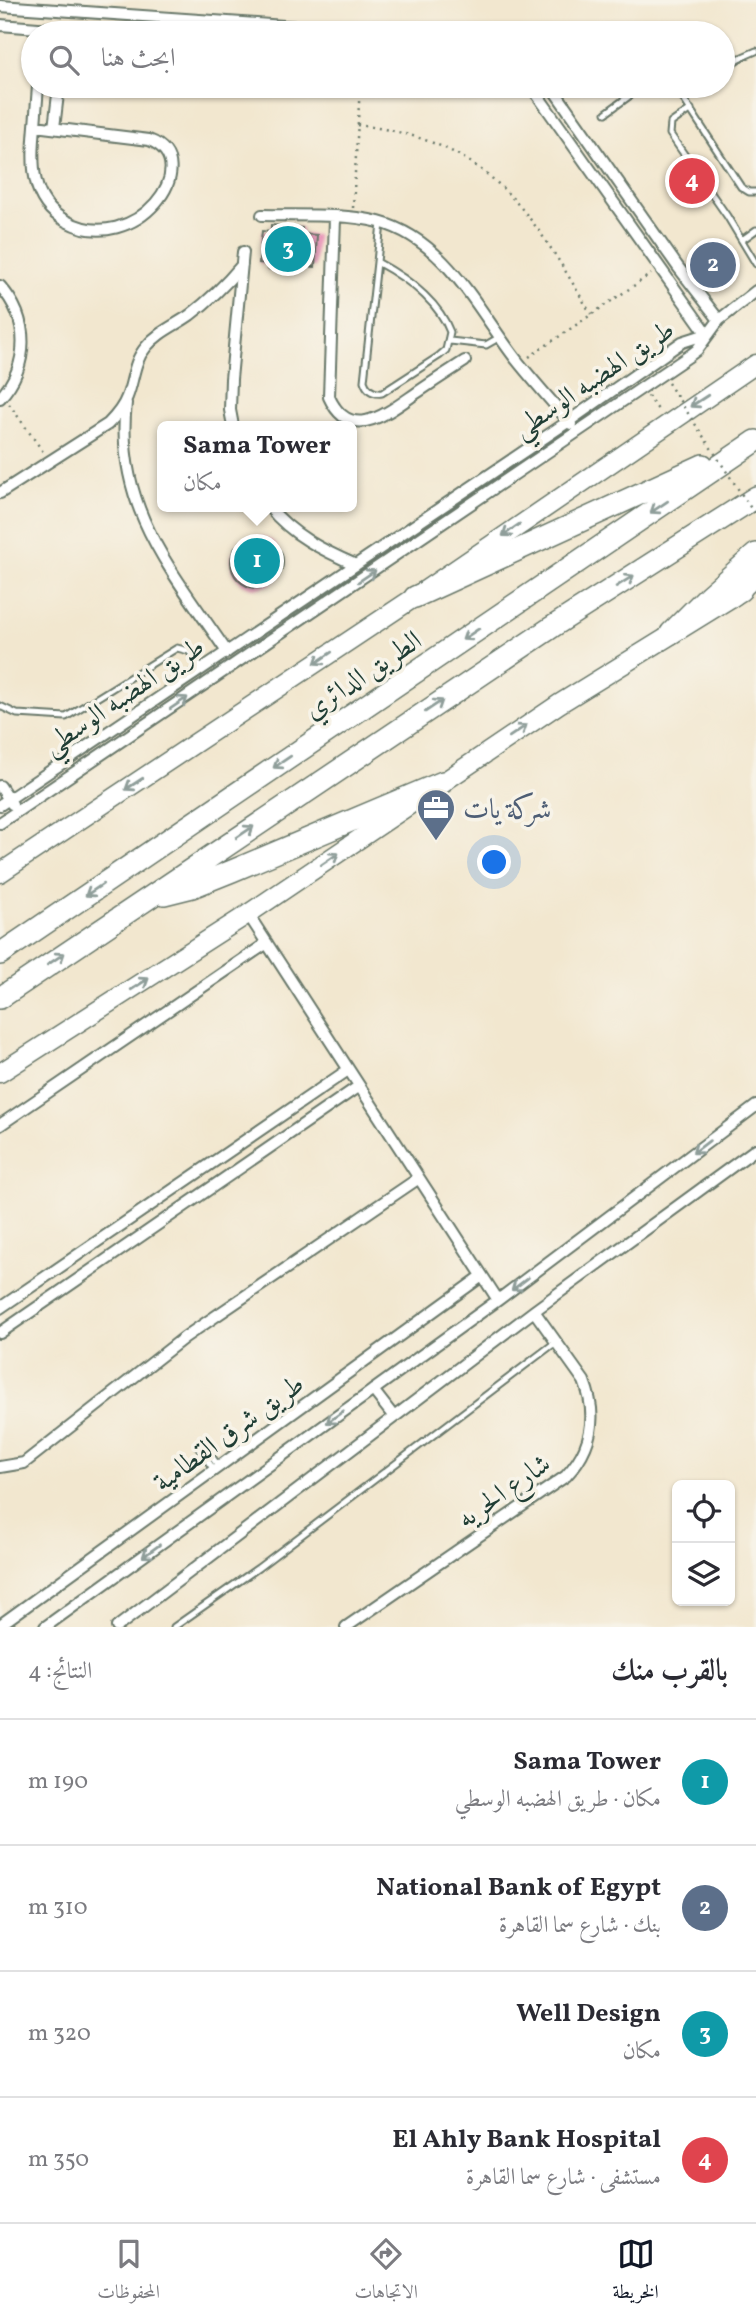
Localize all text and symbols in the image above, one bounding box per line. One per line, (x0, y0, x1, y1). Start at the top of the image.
search box (21, 21, 735, 98)
icon: search (45, 41, 83, 79)
text: ابحث هنا (101, 41, 176, 77)
pin: 4 (669, 155, 715, 207)
pin: 3 (265, 223, 311, 275)
pin: 2 (690, 239, 736, 291)
street label: طريق الهضبه الوسطي (506, 311, 686, 453)
one-way arrow (690, 394, 709, 409)
popup (157, 421, 357, 512)
text: Sama Tower (183, 428, 331, 464)
text: مكان (183, 468, 222, 500)
one-way arrow (650, 499, 669, 514)
one-way arrow (502, 523, 522, 537)
pin: 1 (234, 535, 280, 587)
one-way arrow (357, 569, 376, 583)
one-way arrow (614, 574, 634, 588)
street label: الطريق الدائري (297, 622, 431, 731)
one-way arrow (462, 627, 481, 641)
street label: طريق الهضبه الوسطي (36, 628, 216, 770)
one-way arrow (314, 650, 333, 665)
one-way arrow (168, 696, 188, 710)
one-way arrow (424, 699, 443, 713)
one-way arrow (508, 724, 528, 738)
one-way arrow (273, 755, 292, 769)
one-way arrow (124, 777, 144, 791)
office icon: شركة يات (415, 787, 457, 842)
place label: شركة يات (463, 791, 551, 830)
one-way arrow (235, 825, 254, 840)
your location (477, 845, 511, 879)
one-way arrow (320, 851, 339, 866)
one-way arrow (85, 882, 104, 897)
one-way arrow (46, 952, 66, 966)
one-way arrow (130, 976, 149, 991)
one-way arrow (692, 1139, 711, 1154)
one-way arrow (511, 1276, 529, 1291)
street label: طريق شرق القطامية (146, 1366, 313, 1502)
one-way arrow (326, 1410, 345, 1425)
street label: شارع الحريه (449, 1445, 561, 1540)
map controls (672, 1480, 735, 1606)
button: locate (672, 1480, 735, 1543)
one-way arrow (142, 1543, 161, 1558)
button: layers (672, 1543, 735, 1606)
text: بالقرب منك (611, 1651, 728, 1693)
text: النتائج: 4 (28, 1656, 92, 1688)
text: Sama Tower (513, 1744, 661, 1780)
text: 190 m (28, 1766, 88, 1798)
text: 1 (700, 1766, 710, 1798)
text: مكان · طريق الهضبه الوسطي (455, 1784, 661, 1816)
text: National Bank of Egypt (376, 1870, 661, 1906)
text: 310 m (28, 1892, 88, 1924)
text: 2 (699, 1892, 711, 1924)
text: بنك · شارع سما القاهرة (499, 1910, 661, 1942)
text: Well Design (516, 1996, 661, 2032)
text: 320 m (28, 2018, 91, 2050)
text: 3 (699, 2018, 711, 2050)
text: مكان (622, 2036, 661, 2068)
text: El Ahly Bank Hospital (392, 2122, 661, 2158)
text: 350 m (28, 2144, 89, 2176)
text: 4 (698, 2144, 712, 2176)
text: مستشفى · شارع سما القاهرة (466, 2162, 661, 2194)
tab: المحفوظات (97, 2235, 160, 2310)
tab: الاتجاهات (355, 2235, 418, 2310)
tab: الخريطة (612, 2235, 659, 2310)

